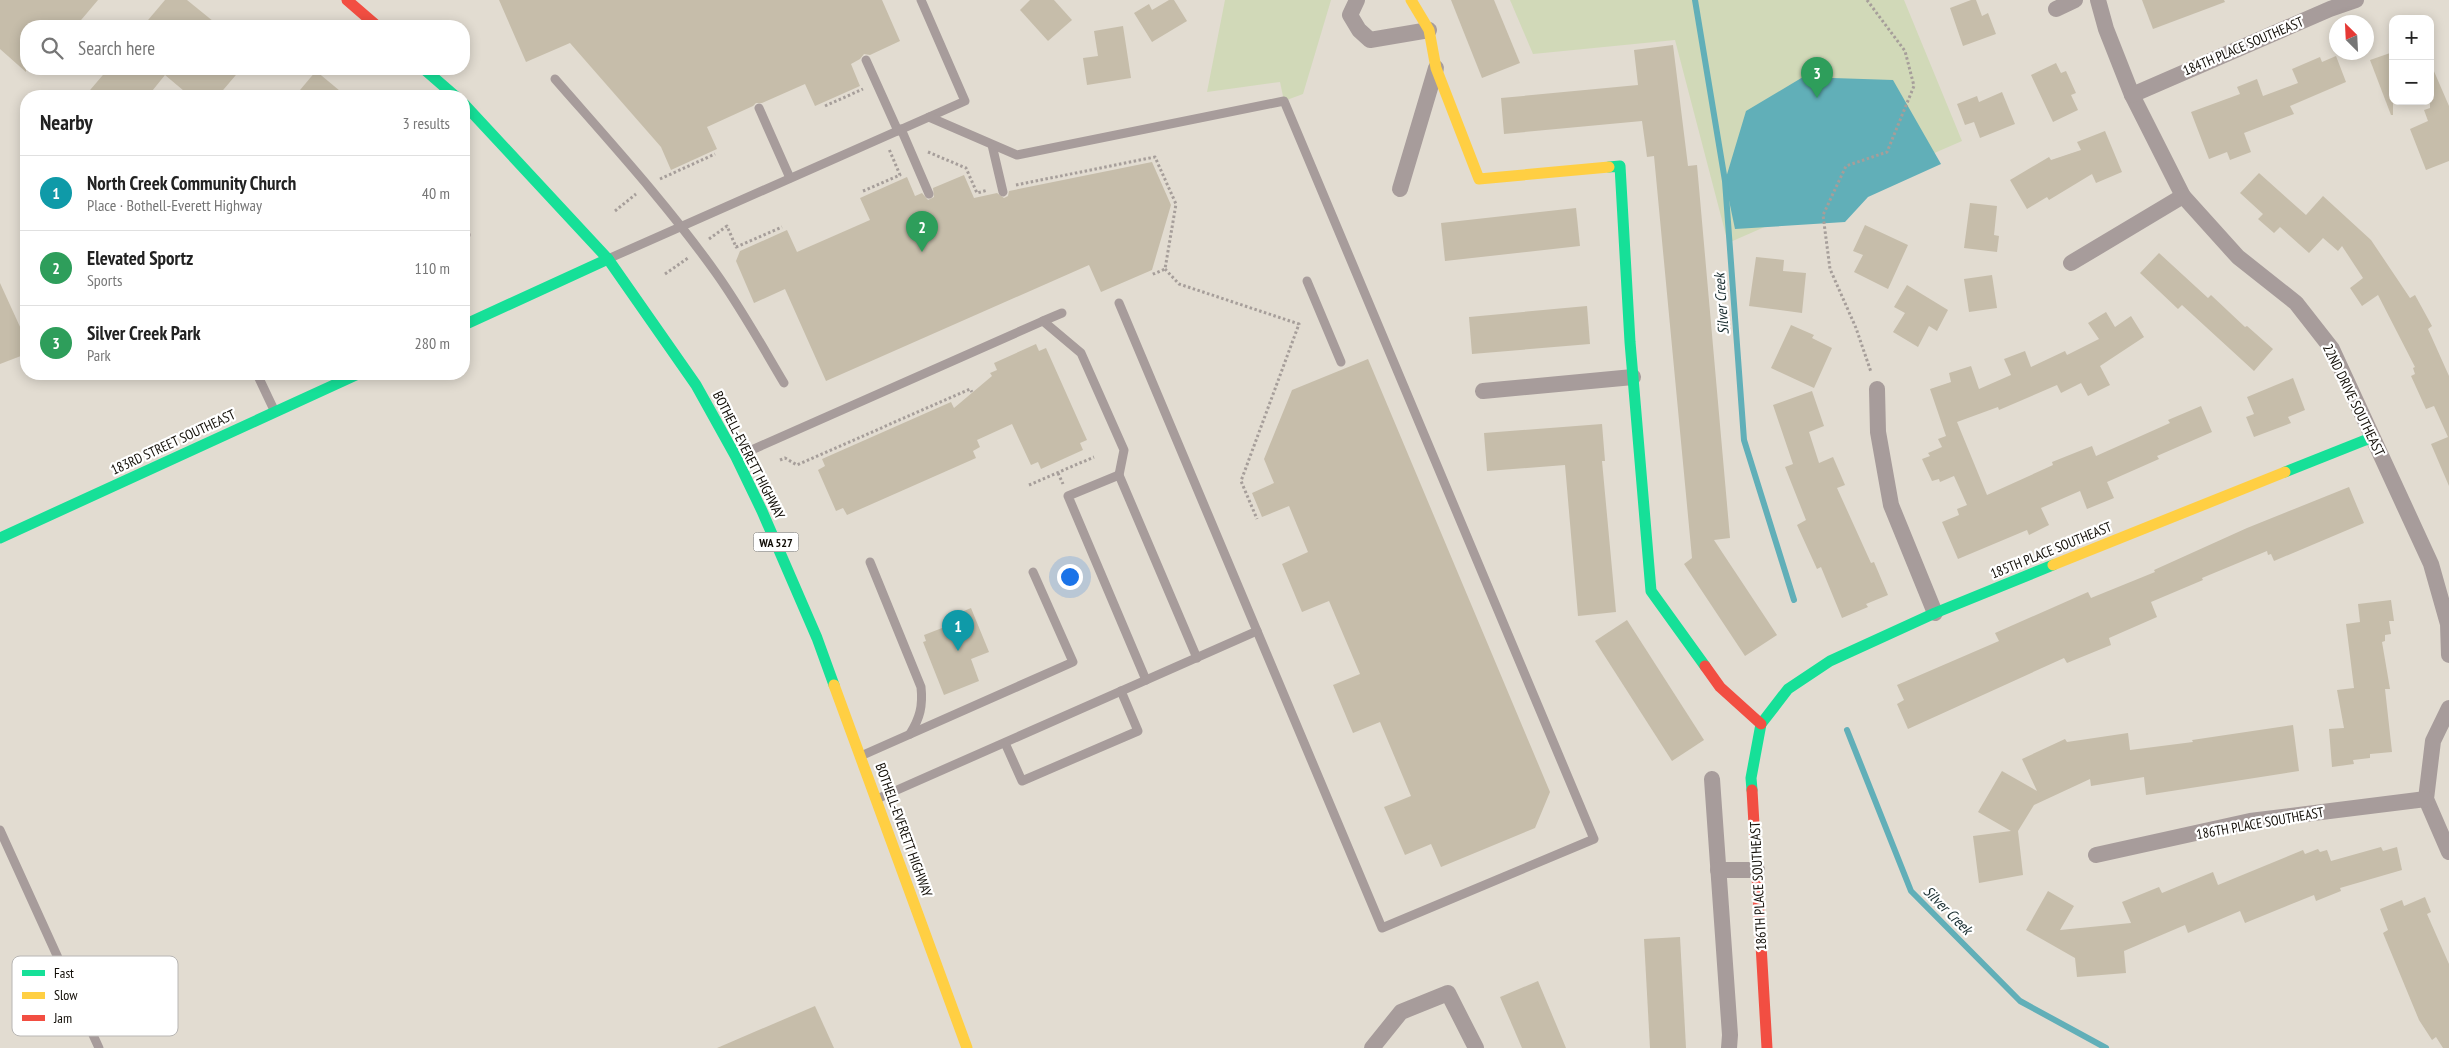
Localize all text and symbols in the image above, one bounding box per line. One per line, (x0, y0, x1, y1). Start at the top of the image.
street label: 184TH PLACE SOUTHEAST (2180, 12, 2307, 80)
north arrow (2329, 15, 2374, 60)
map controls (2389, 15, 2434, 105)
button: + (2389, 15, 2434, 60)
search box (20, 20, 470, 75)
icon: search (38, 34, 66, 62)
text: Search here (78, 36, 155, 60)
pin: 3 (1801, 57, 1833, 98)
button: − (2389, 60, 2434, 105)
text: Nearby (40, 109, 93, 136)
text: 3 results (403, 113, 450, 133)
text: North Creek Community Church (87, 171, 296, 195)
text: 1 (52, 183, 60, 203)
text: 40 m (422, 183, 450, 203)
text: Place · Bothell-Everett Highway (87, 195, 262, 215)
pin: 2 (906, 211, 938, 252)
text: Elevated Sportz (87, 246, 193, 270)
text: 2 (52, 258, 60, 278)
text: 110 m (415, 258, 450, 278)
text: Sports (87, 270, 122, 290)
water label: Silver Creek (1709, 271, 1733, 335)
text: Silver Creek Park (87, 321, 201, 345)
text: 3 (52, 333, 60, 353)
text: 280 m (415, 333, 450, 353)
street label: 22ND DRIVE SOUTHEAST (2319, 341, 2389, 460)
text: Park (87, 345, 111, 365)
street label: BOTHELL-EVERETT HIGHWAY (709, 388, 789, 523)
street label: 183RD STREET SOUTHEAST (108, 405, 239, 479)
street label: 185TH PLACE SOUTHEAST (1988, 517, 2115, 583)
road number: WA 527 (754, 532, 798, 552)
your location (1057, 564, 1083, 590)
pin: 1 (942, 610, 974, 651)
street label: BOTHELL-EVERETT HIGHWAY (871, 761, 937, 900)
street label: 186TH PLACE SOUTHEAST (2195, 803, 2326, 843)
street label: 186TH PLACE SOUTHEAST (1746, 820, 1770, 951)
water label: Silver Creek (1920, 882, 1978, 940)
legend (12, 956, 178, 1036)
text: Fast (54, 964, 74, 982)
text: Slow (54, 986, 78, 1004)
text: Jam (53, 1009, 72, 1027)

